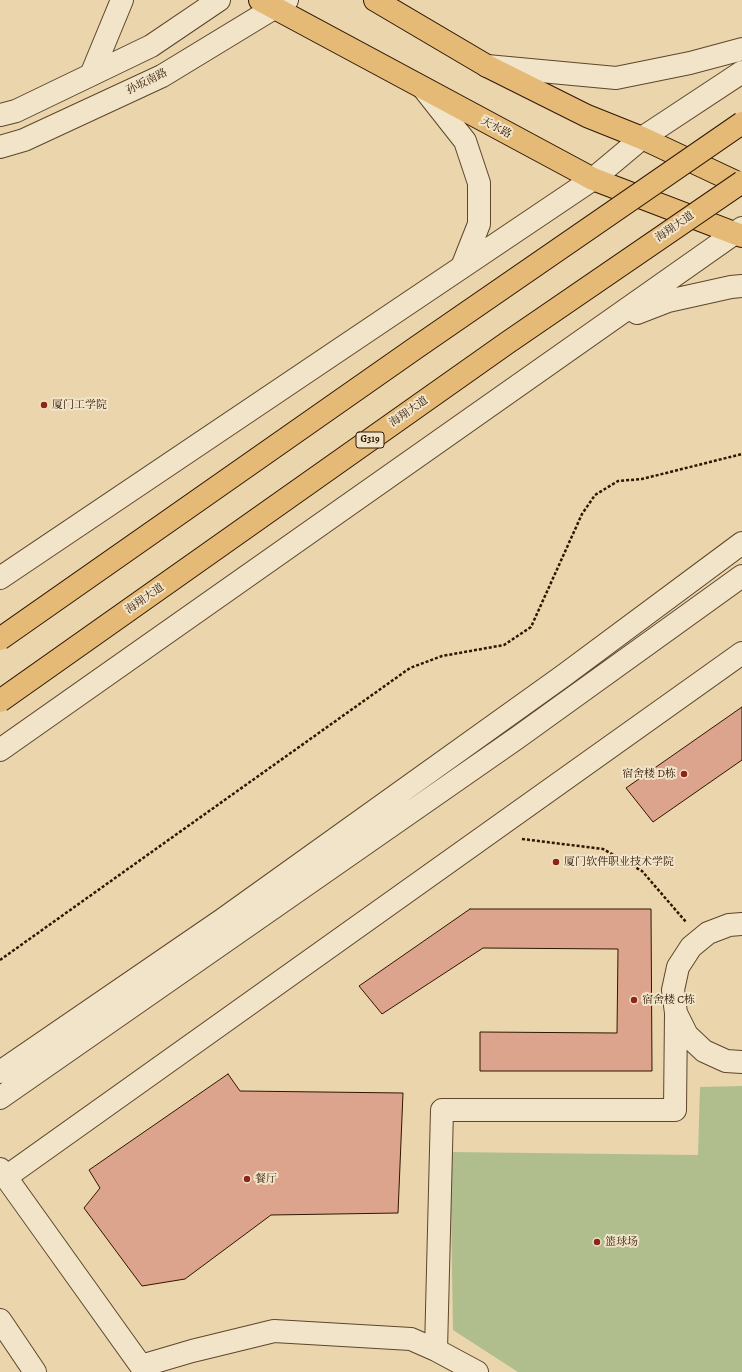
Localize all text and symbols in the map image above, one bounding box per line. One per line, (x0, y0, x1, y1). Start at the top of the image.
street label: 孙坂南路 (124, 66, 170, 98)
street label: 天水路 (478, 114, 514, 142)
street label: 海翔大道 (653, 209, 697, 245)
street label: 海翔大道 (387, 394, 431, 430)
place label: 厦门工学院 (52, 398, 107, 412)
marker: 厦门工学院 (39, 400, 49, 410)
road number: G319 (356, 432, 384, 448)
street label: 海翔大道 (123, 581, 167, 617)
place label: 宿舍楼 D栋 (622, 767, 676, 781)
marker: 宿舍楼 D栋 (679, 769, 689, 779)
place label: 厦门软件职业技术学院 (564, 855, 674, 869)
marker: 厦门软件职业技术学院 (551, 857, 561, 867)
place label: 宿舍楼 C栋 (642, 993, 695, 1007)
marker: 宿舍楼 C栋 (629, 995, 639, 1005)
place label: 餐厅 (255, 1172, 277, 1186)
marker: 餐厅 (242, 1174, 252, 1184)
place label: 篮球场 (605, 1235, 638, 1249)
marker: 篮球场 (592, 1237, 602, 1247)

